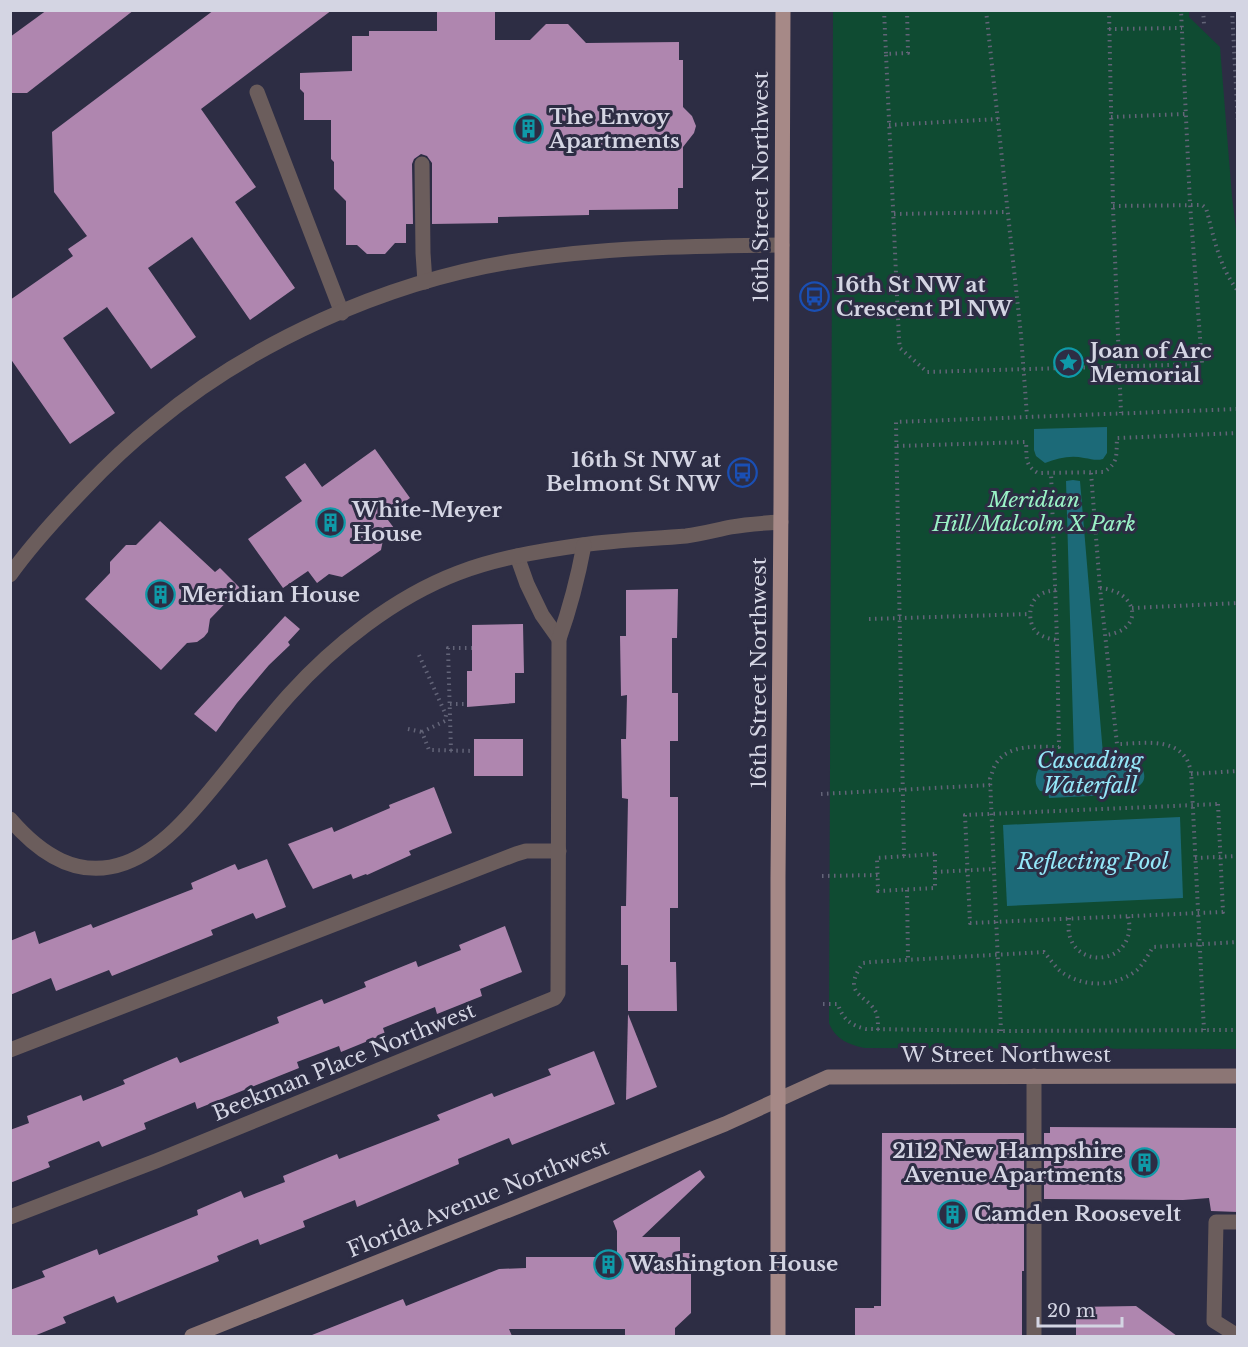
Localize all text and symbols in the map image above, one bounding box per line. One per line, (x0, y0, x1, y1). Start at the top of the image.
street label: 16th Street Northwest (748, 71, 774, 303)
place label: The Envoy Apartments (548, 104, 680, 154)
building icon: The Envoy Apartments (512, 113, 544, 145)
place label: 16th St NW at Crescent Pl NW (836, 272, 1014, 322)
bus stop icon: 16th St NW at Crescent Pl NW (799, 281, 831, 313)
place label: Joan of Arc Memorial (1086, 338, 1212, 388)
place icon: Joan of Arc Memorial (1053, 347, 1085, 379)
place label: 16th St NW at Belmont St NW (546, 447, 722, 497)
bus stop icon: 16th St NW at Belmont St NW (726, 456, 758, 488)
park label: Meridian Hill/Malcolm X Park (931, 487, 1136, 537)
place label: White-Meyer House (351, 497, 503, 547)
building icon: White-Meyer House (315, 506, 347, 538)
street label: 16th Street Northwest (746, 557, 772, 789)
building icon: Meridian House (144, 579, 176, 611)
place label: Meridian House (181, 582, 360, 608)
water label: Cascading Waterfall (1037, 747, 1145, 799)
water label: Reflecting Pool (1016, 848, 1169, 875)
street label: Beekman Place Northwest (209, 997, 479, 1127)
street label: W Street Northwest (900, 1042, 1111, 1068)
street label: Florida Avenue Northwest (343, 1135, 613, 1263)
place label: 2112 New Hampshire Avenue Apartments (892, 1138, 1123, 1188)
building icon: 2112 New Hampshire Avenue Apartments (1128, 1147, 1160, 1179)
building icon: Camden Roosevelt (937, 1198, 969, 1230)
place label: Camden Roosevelt (974, 1201, 1181, 1227)
building icon: Washington House (592, 1248, 624, 1280)
place label: Washington House (628, 1251, 838, 1277)
scale bar (1038, 1290, 1122, 1328)
text: 20 m (1047, 1300, 1095, 1322)

